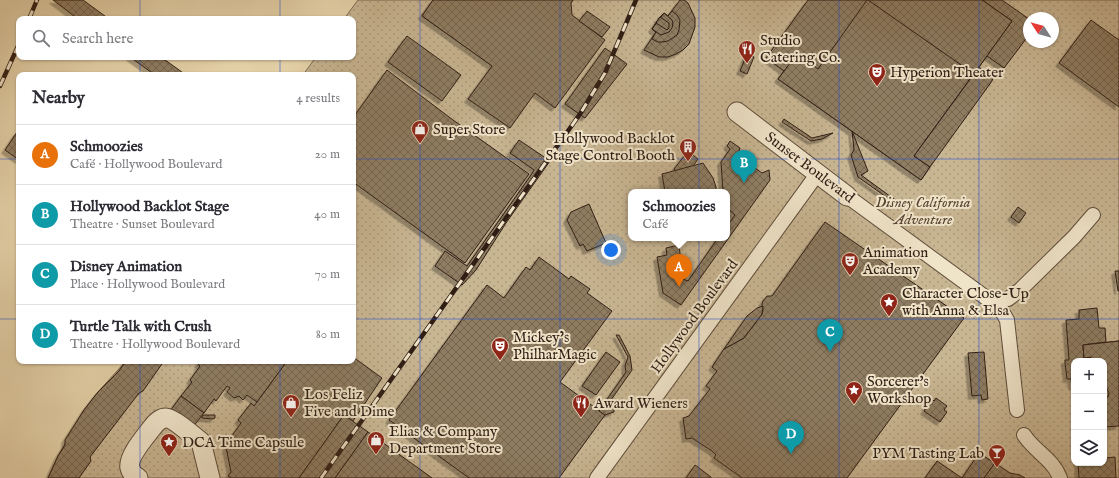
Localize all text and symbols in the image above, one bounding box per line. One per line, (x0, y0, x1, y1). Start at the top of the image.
north arrow (1023, 12, 1059, 48)
search box (16, 16, 356, 60)
icon: search (30, 27, 52, 49)
text: Search here (62, 29, 133, 48)
place label: Studio Catering Co. (760, 31, 840, 67)
restaurant icon: Studio Catering Co. (737, 39, 757, 64)
theatre icon: Hyperion Theater (867, 62, 887, 87)
place label: Hyperion Theater (890, 63, 1004, 82)
text: Nearby (32, 88, 85, 109)
text: 4 results (296, 90, 340, 107)
shop icon: Super Store (410, 119, 430, 144)
place label: Super Store (433, 120, 506, 139)
street label: Sunset Boulevard (761, 128, 859, 208)
place label: Hollywood Backlot Stage Control Booth (545, 129, 675, 165)
text: Schmoozies (70, 137, 143, 156)
building icon: Hollywood Backlot Stage Control Booth (678, 137, 698, 162)
text: A (41, 146, 49, 163)
text: 20 m (315, 146, 340, 163)
pin: B (731, 150, 757, 183)
text: Café · Hollywood Boulevard (70, 156, 222, 173)
popup (628, 189, 730, 241)
park label: Disney California Adventure (875, 193, 971, 229)
text: Hollywood Backlot Stage (70, 197, 229, 216)
text: Schmoozies (643, 197, 715, 216)
text: B (41, 206, 49, 223)
text: 40 m (314, 206, 340, 223)
text: Theatre · Sunset Boulevard (70, 216, 215, 233)
text: Café (643, 216, 668, 233)
your location (601, 240, 621, 260)
place label: Animation Academy (862, 243, 928, 279)
theatre icon: Animation Academy (840, 251, 860, 276)
pin: A (666, 254, 692, 287)
street label: Hollywood Boulevard (647, 255, 743, 377)
text: Disney Animation (70, 257, 182, 276)
text: C (40, 266, 50, 283)
text: 70 m (315, 266, 340, 283)
text: Place · Hollywood Boulevard (70, 276, 225, 293)
place label: Character Close-Up with Anna & Elsa (902, 284, 1029, 320)
place icon: Character Close-Up with Anna & Elsa (879, 292, 899, 317)
text: Turtle Talk with Crush (70, 317, 211, 336)
pin: C (817, 319, 843, 352)
text: D (40, 326, 50, 343)
text: 80 m (316, 326, 340, 343)
place label: Mickey’s PhilharMagic (513, 328, 597, 364)
text: Theatre · Hollywood Boulevard (70, 336, 240, 353)
theatre icon: Mickey’s PhilharMagic (490, 336, 510, 361)
map controls (1071, 358, 1107, 466)
button: + (1071, 358, 1107, 394)
place label: Sorcerer's Workshop (867, 372, 931, 408)
place icon: Sorcerer's Workshop (844, 380, 864, 405)
place label: Los Feliz Five and Dime (304, 385, 395, 421)
shop icon: Los Feliz Five and Dime (281, 393, 301, 418)
restaurant icon: Award Wieners (571, 393, 591, 418)
place label: Award Wieners (593, 394, 688, 413)
button: − (1071, 394, 1107, 430)
pin: D (778, 421, 804, 454)
place label: Elias & Company Department Store (389, 422, 501, 458)
shop icon: Elias & Company Department Store (366, 430, 386, 455)
button: layers (1071, 430, 1107, 466)
place icon: DCA Time Capsule (159, 432, 179, 457)
place label: DCA Time Capsule (182, 433, 304, 452)
bar icon: PYM Tasting Lab (987, 443, 1007, 468)
place label: PYM Tasting Lab (872, 444, 984, 463)

